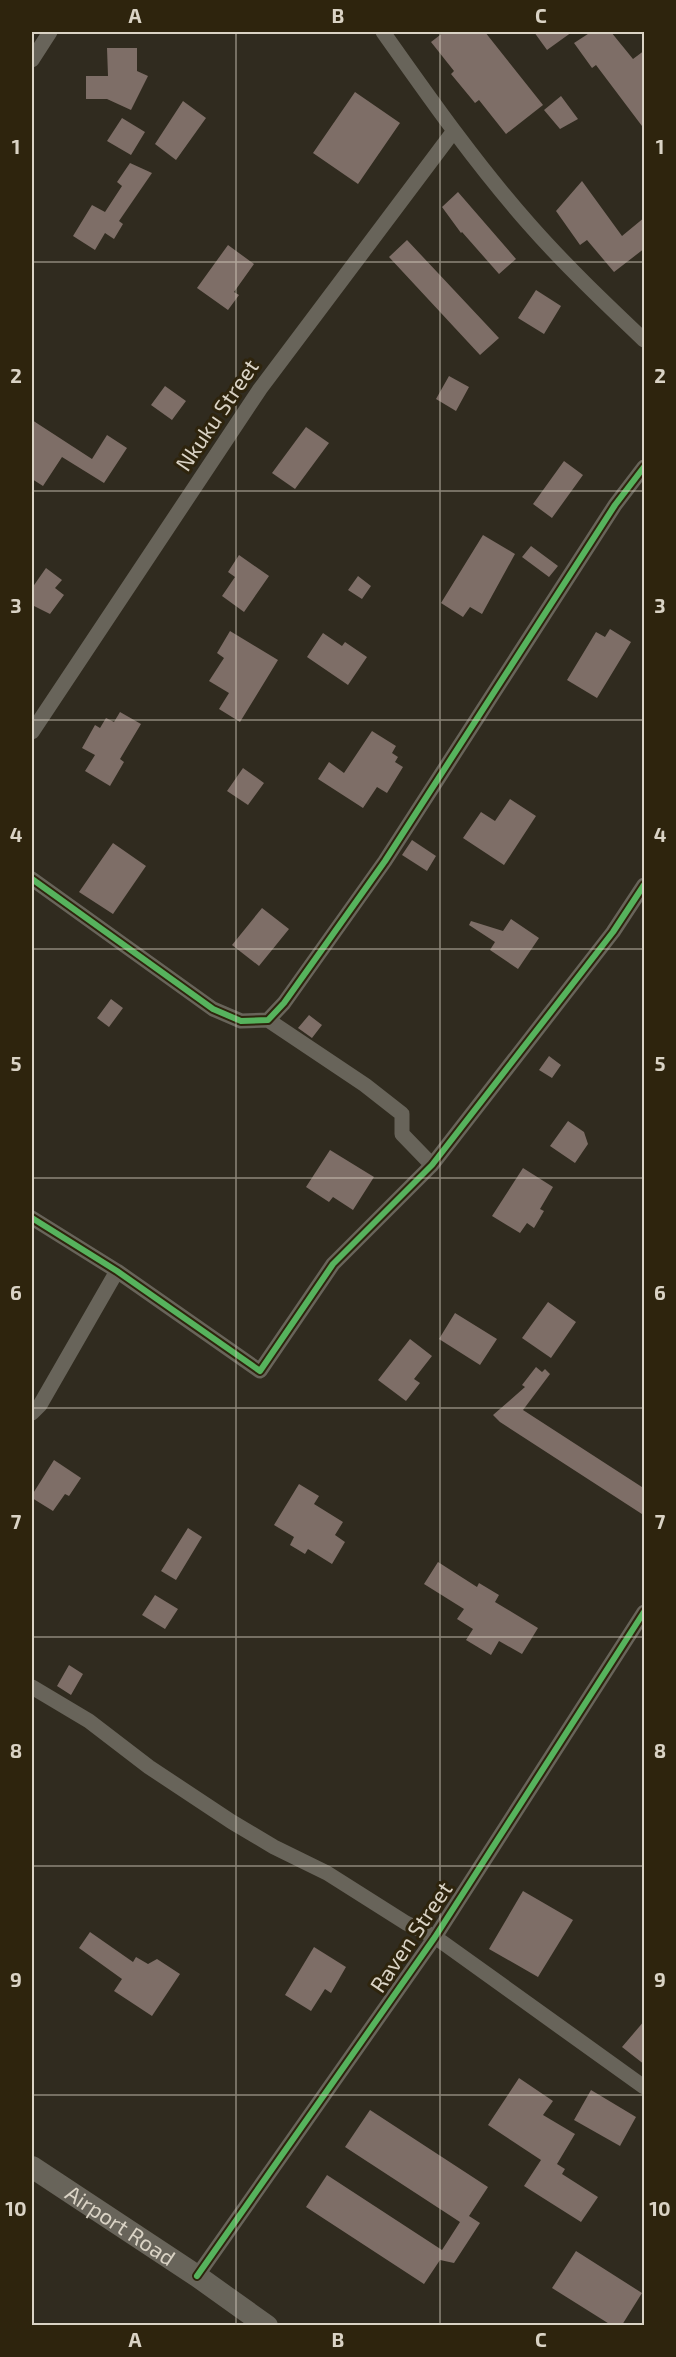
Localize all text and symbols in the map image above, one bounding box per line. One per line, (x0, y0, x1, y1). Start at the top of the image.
text: A (128, 3, 142, 27)
text: B (332, 3, 344, 27)
text: C (535, 3, 547, 27)
text: 1 (12, 134, 20, 158)
text: 1 (656, 134, 664, 158)
street label: Nkuku Street (169, 354, 263, 475)
text: 2 (10, 363, 22, 387)
text: 2 (654, 363, 666, 387)
text: 3 (10, 593, 22, 617)
text: 3 (654, 593, 666, 617)
text: 4 (10, 822, 23, 846)
text: 4 (654, 822, 667, 846)
text: 5 (10, 1051, 22, 1075)
text: 5 (654, 1051, 666, 1075)
text: 6 (10, 1280, 22, 1304)
text: 6 (654, 1280, 666, 1304)
text: 7 (11, 1509, 22, 1533)
text: 7 (655, 1509, 666, 1533)
text: 8 (10, 1738, 22, 1762)
text: 8 (654, 1738, 666, 1762)
street label: Raven Street (364, 1876, 457, 1997)
text: 9 (10, 1967, 22, 1991)
text: 9 (654, 1967, 666, 1991)
street label: Airport Road (61, 2179, 181, 2270)
text: 10 (5, 2196, 27, 2220)
text: 10 (649, 2196, 671, 2220)
text: A (128, 2327, 142, 2351)
text: B (332, 2327, 344, 2351)
text: C (535, 2327, 547, 2351)

